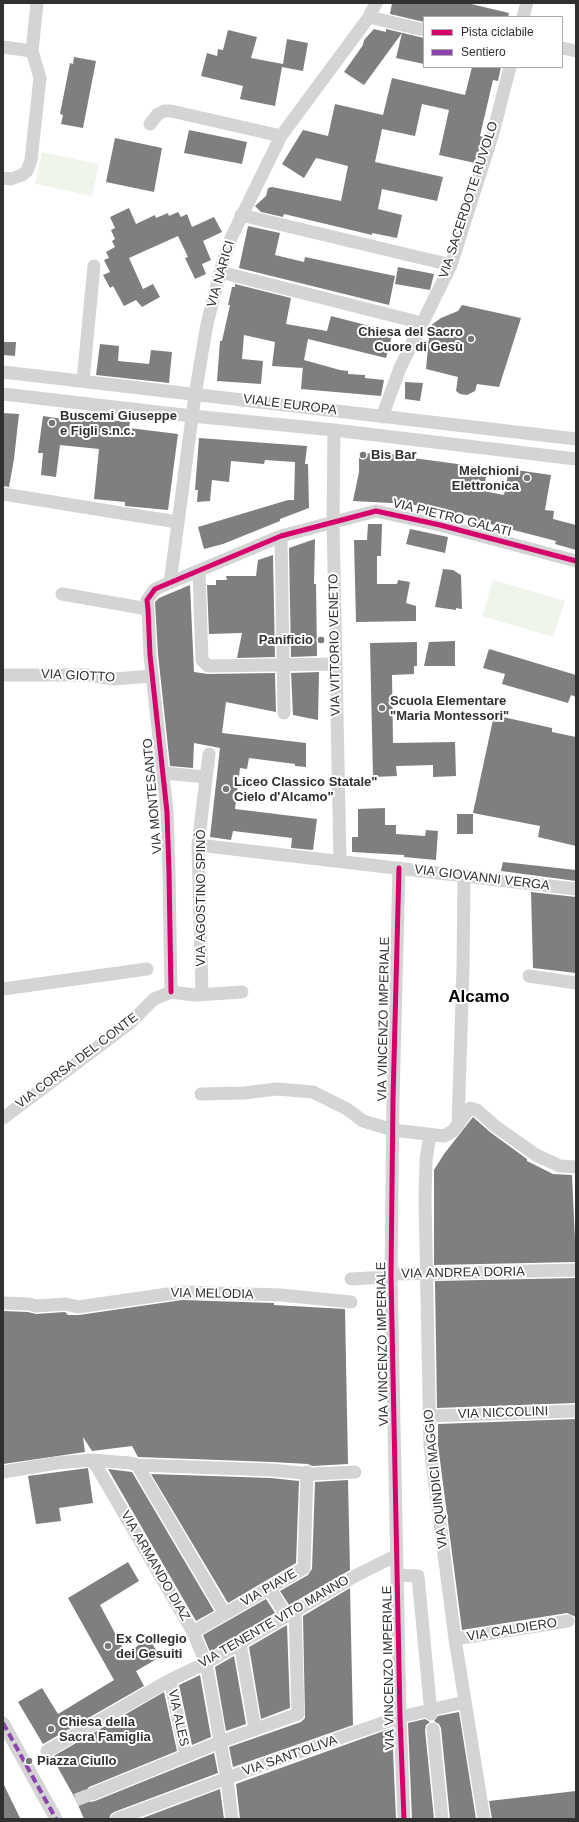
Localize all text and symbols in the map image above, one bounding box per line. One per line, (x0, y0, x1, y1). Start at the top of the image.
legend (423, 16, 563, 68)
text: Pista ciclabile (461, 25, 534, 39)
text: Sentiero (461, 45, 506, 59)
street label: VIA SACERDOTE RUVOLO (436, 120, 502, 280)
street label: VIA NARICI (204, 239, 238, 309)
place label: Chiesa del Sacro Cuore di Gesù (358, 324, 463, 355)
marker: Chiesa del Sacro Cuore di Gesù (466, 334, 476, 344)
street label: VIALE EUROPA (242, 392, 338, 418)
place label: Buscemi Giuseppe e Figli s.n.c. (60, 408, 177, 439)
marker: Buscemi Giuseppe e Figli s.n.c. (47, 418, 57, 428)
place label: Bis Bar (371, 447, 417, 463)
marker: Bis Bar (358, 450, 368, 460)
place label: Melchioni Elettronica (452, 463, 519, 494)
marker: Melchioni Elettronica (522, 473, 532, 483)
street label: VIA PIETRO GALATI (391, 496, 513, 540)
street label: VIA VITTORIO VENETO (326, 574, 344, 716)
place label: Panificio (259, 632, 313, 648)
marker: Panificio (316, 635, 326, 645)
street label: VIA GIOTTO (41, 666, 115, 686)
place label: Scuola Elementare "Maria Montessori" (390, 693, 509, 724)
marker: Scuola Elementare "Maria Montessori" (377, 703, 387, 713)
street label: VIA MONTESANTO (140, 738, 166, 854)
place label: Liceo Classico Statale" Cielo d'Alcamo" (234, 774, 377, 805)
marker: Liceo Classico Statale" Cielo d'Alcamo" (221, 784, 231, 794)
street label: VIA AGOSTINO SPINÒ (193, 829, 209, 967)
street label: VIA GIOVANNI VERGA (413, 862, 551, 894)
street label: VIA VINCENZO IMPERIALE (375, 937, 393, 1101)
district label: Alcamo (448, 987, 510, 1007)
street label: VIA CORSA DEL CONTE (13, 1010, 141, 1112)
street label: VIA VINCENZO IMPERIALE (374, 1262, 392, 1426)
street label: VIA ANDREA DORIA (401, 1264, 525, 1282)
street label: VIA MELODIA (170, 1285, 254, 1303)
street label: VIA NICCOLINI (458, 1404, 548, 1422)
street label: VIA QUINDICI MAGGIO (421, 1409, 451, 1549)
street label: VIA ARMANDO DIAZ (117, 1508, 193, 1624)
street label: VIA PIAVE (238, 1566, 300, 1610)
street label: VIA TENENTE VITO MANNO (196, 1573, 352, 1671)
street label: VIA VINCENZO IMPERIALE (380, 1586, 398, 1750)
street label: VIA CALDIERO (466, 1615, 558, 1645)
place label: Ex Collegio dei Gesuiti (116, 1631, 187, 1662)
marker: Ex Collegio dei Gesuiti (103, 1641, 113, 1651)
street label: VIA ALES (164, 1688, 192, 1748)
place label: Chiesa della Sacra Famiglia (59, 1714, 151, 1745)
marker: Chiesa della Sacra Famiglia (46, 1724, 56, 1734)
street label: VIA SANT'OLIVA (241, 1733, 339, 1779)
place label: Piazza Ciullo (37, 1753, 116, 1769)
marker: Piazza Ciullo (24, 1756, 34, 1766)

